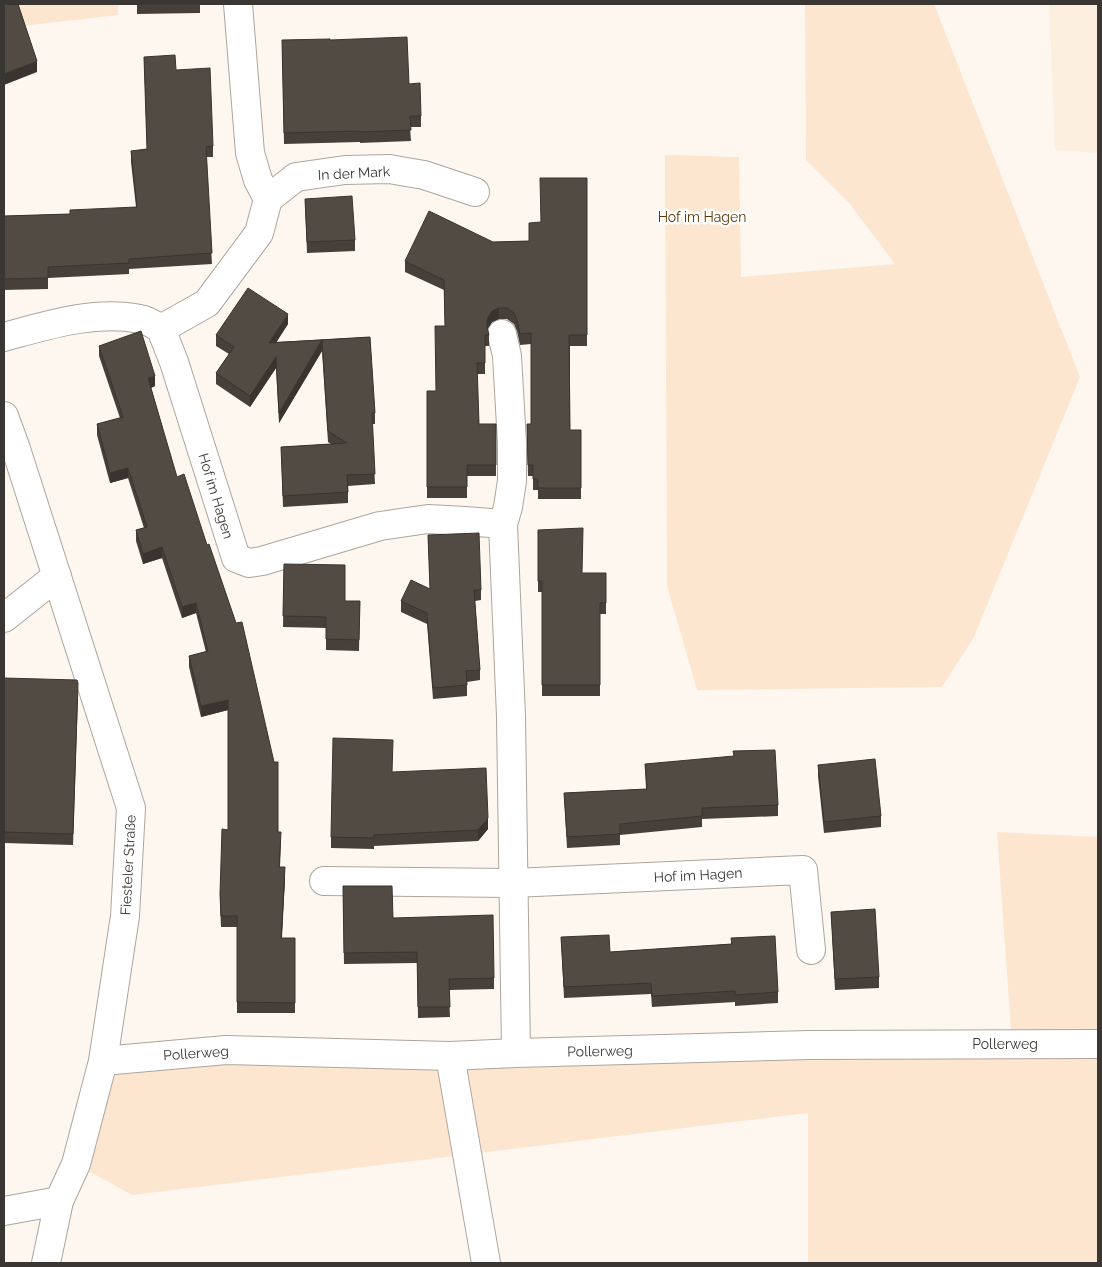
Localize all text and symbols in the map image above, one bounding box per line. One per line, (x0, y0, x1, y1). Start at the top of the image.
street label: In der Mark (317, 163, 391, 183)
park label: Hof im Hagen (658, 209, 746, 225)
street label: Hof im Hagen (195, 451, 237, 541)
street label: Fiesteler Straße (117, 814, 139, 916)
street label: Hof im Hagen (653, 865, 743, 885)
street label: Pollerweg (972, 1036, 1038, 1052)
street label: Pollerweg (567, 1042, 633, 1060)
street label: Pollerweg (163, 1043, 229, 1063)

